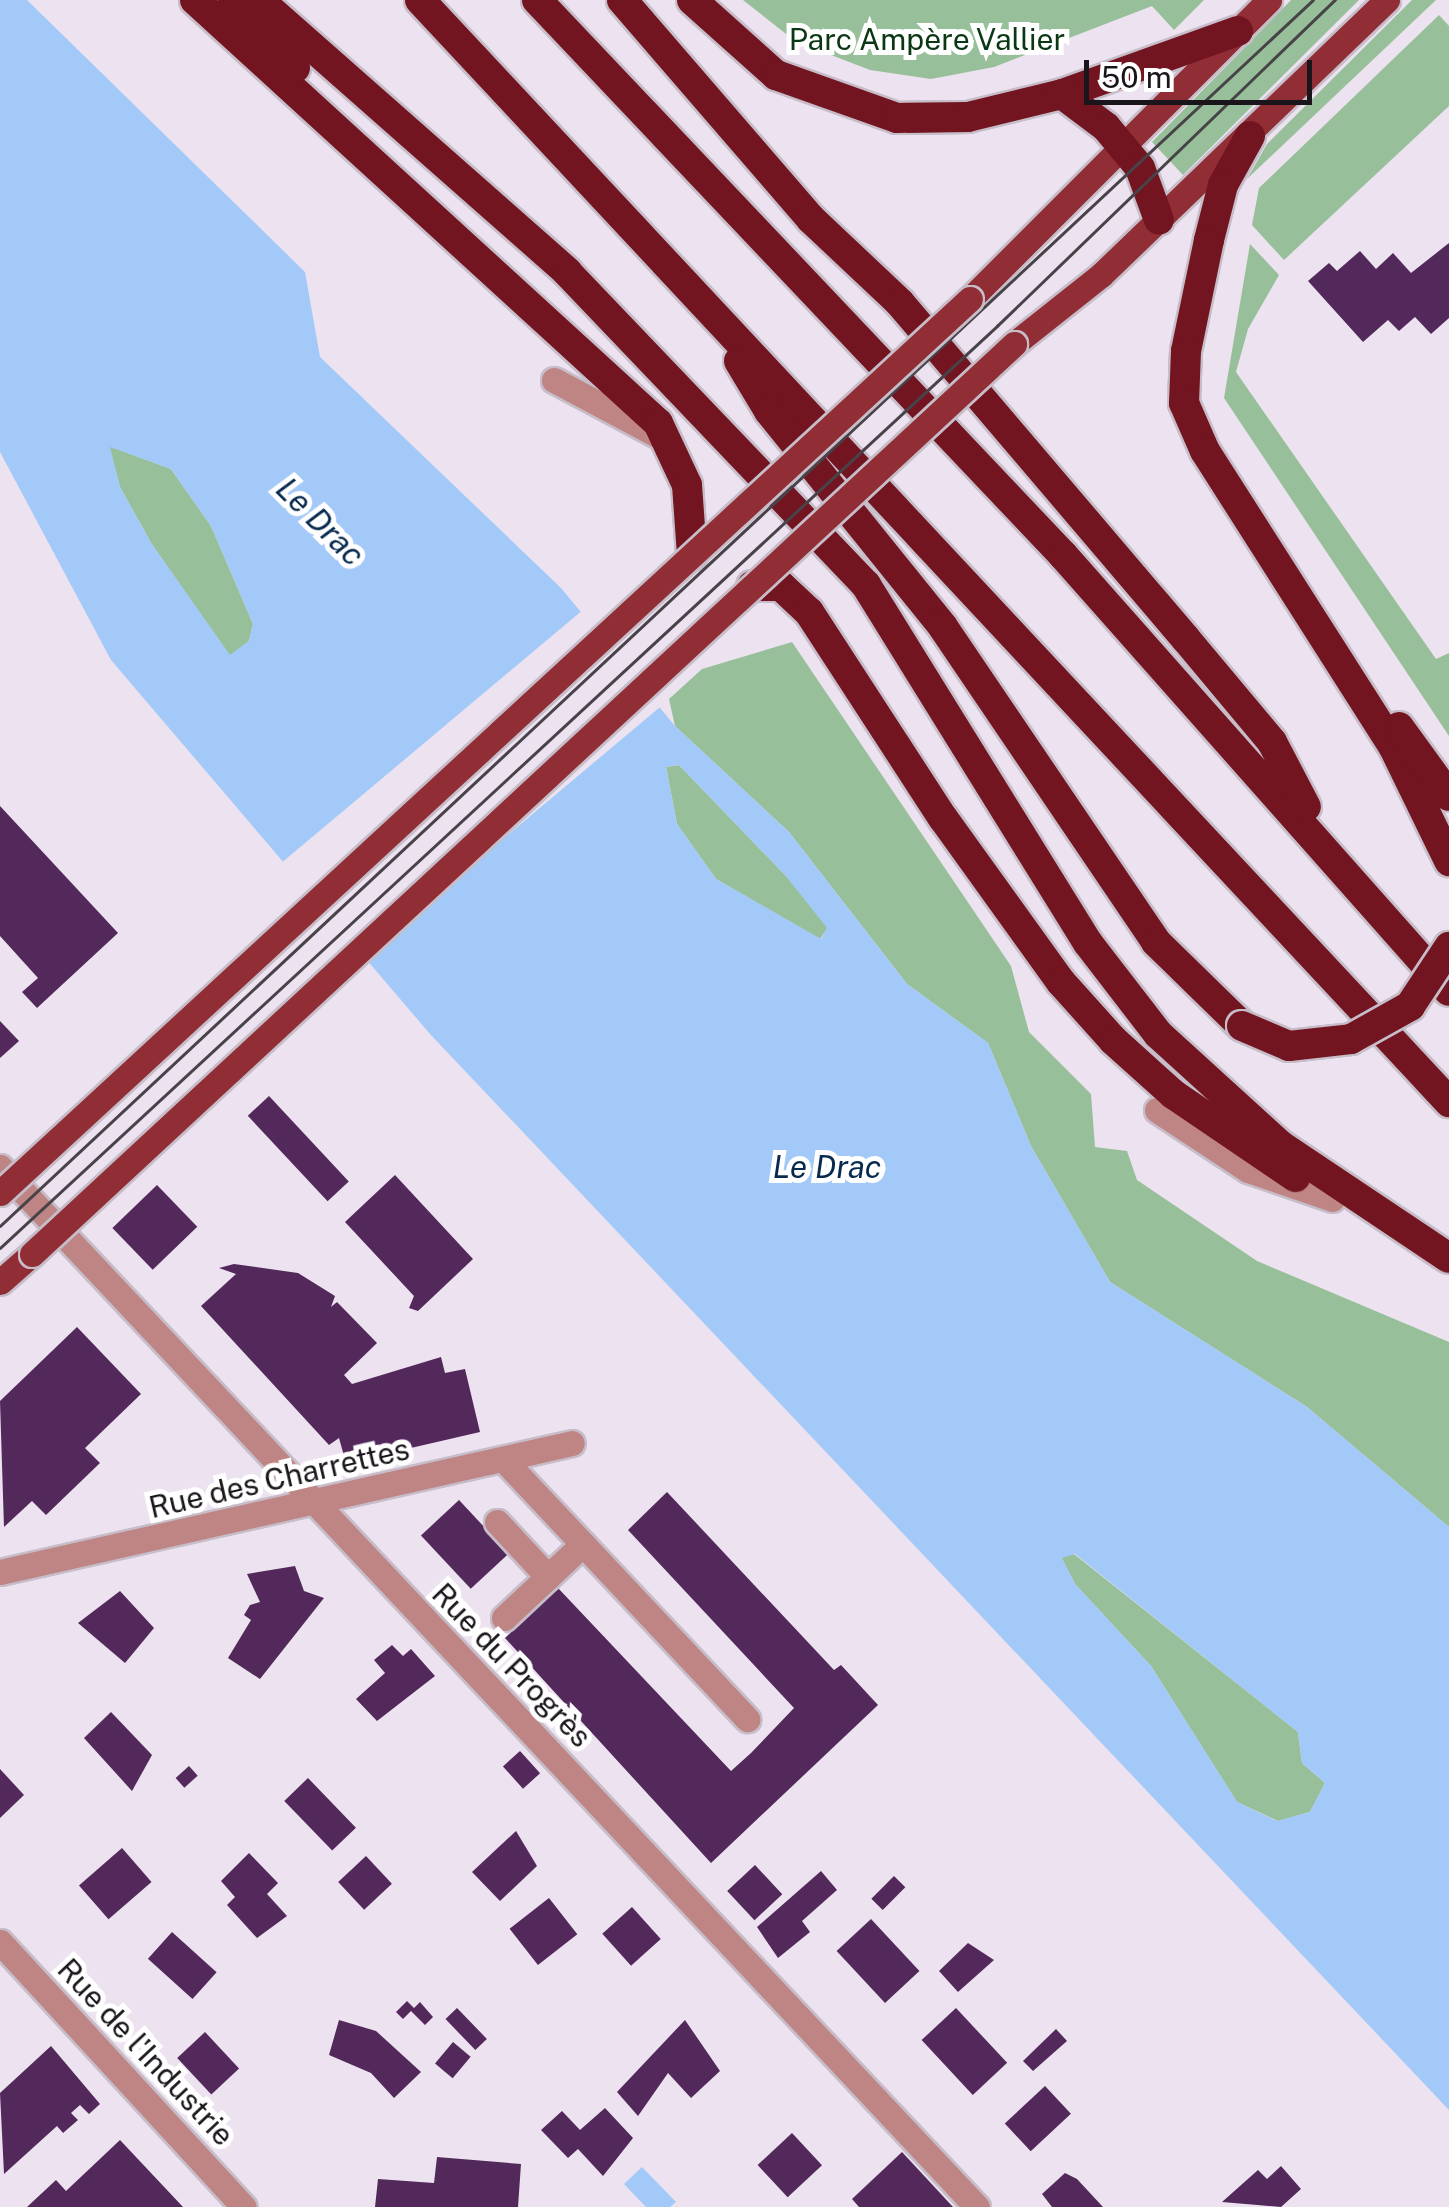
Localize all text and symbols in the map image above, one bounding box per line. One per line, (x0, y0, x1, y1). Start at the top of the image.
park label: Parc Ampère Vallier (788, 21, 1066, 57)
scale bar (1089, 40, 1316, 102)
text: 50 m (1101, 59, 1172, 95)
water label: Le Drac (268, 470, 372, 574)
water label: Le Drac (772, 1148, 882, 1186)
street label: Rue des Charrettes (145, 1430, 413, 1526)
street label: Rue du Progrès (425, 1576, 599, 1754)
street label: Rue de l'Industrie (50, 1951, 242, 2153)

